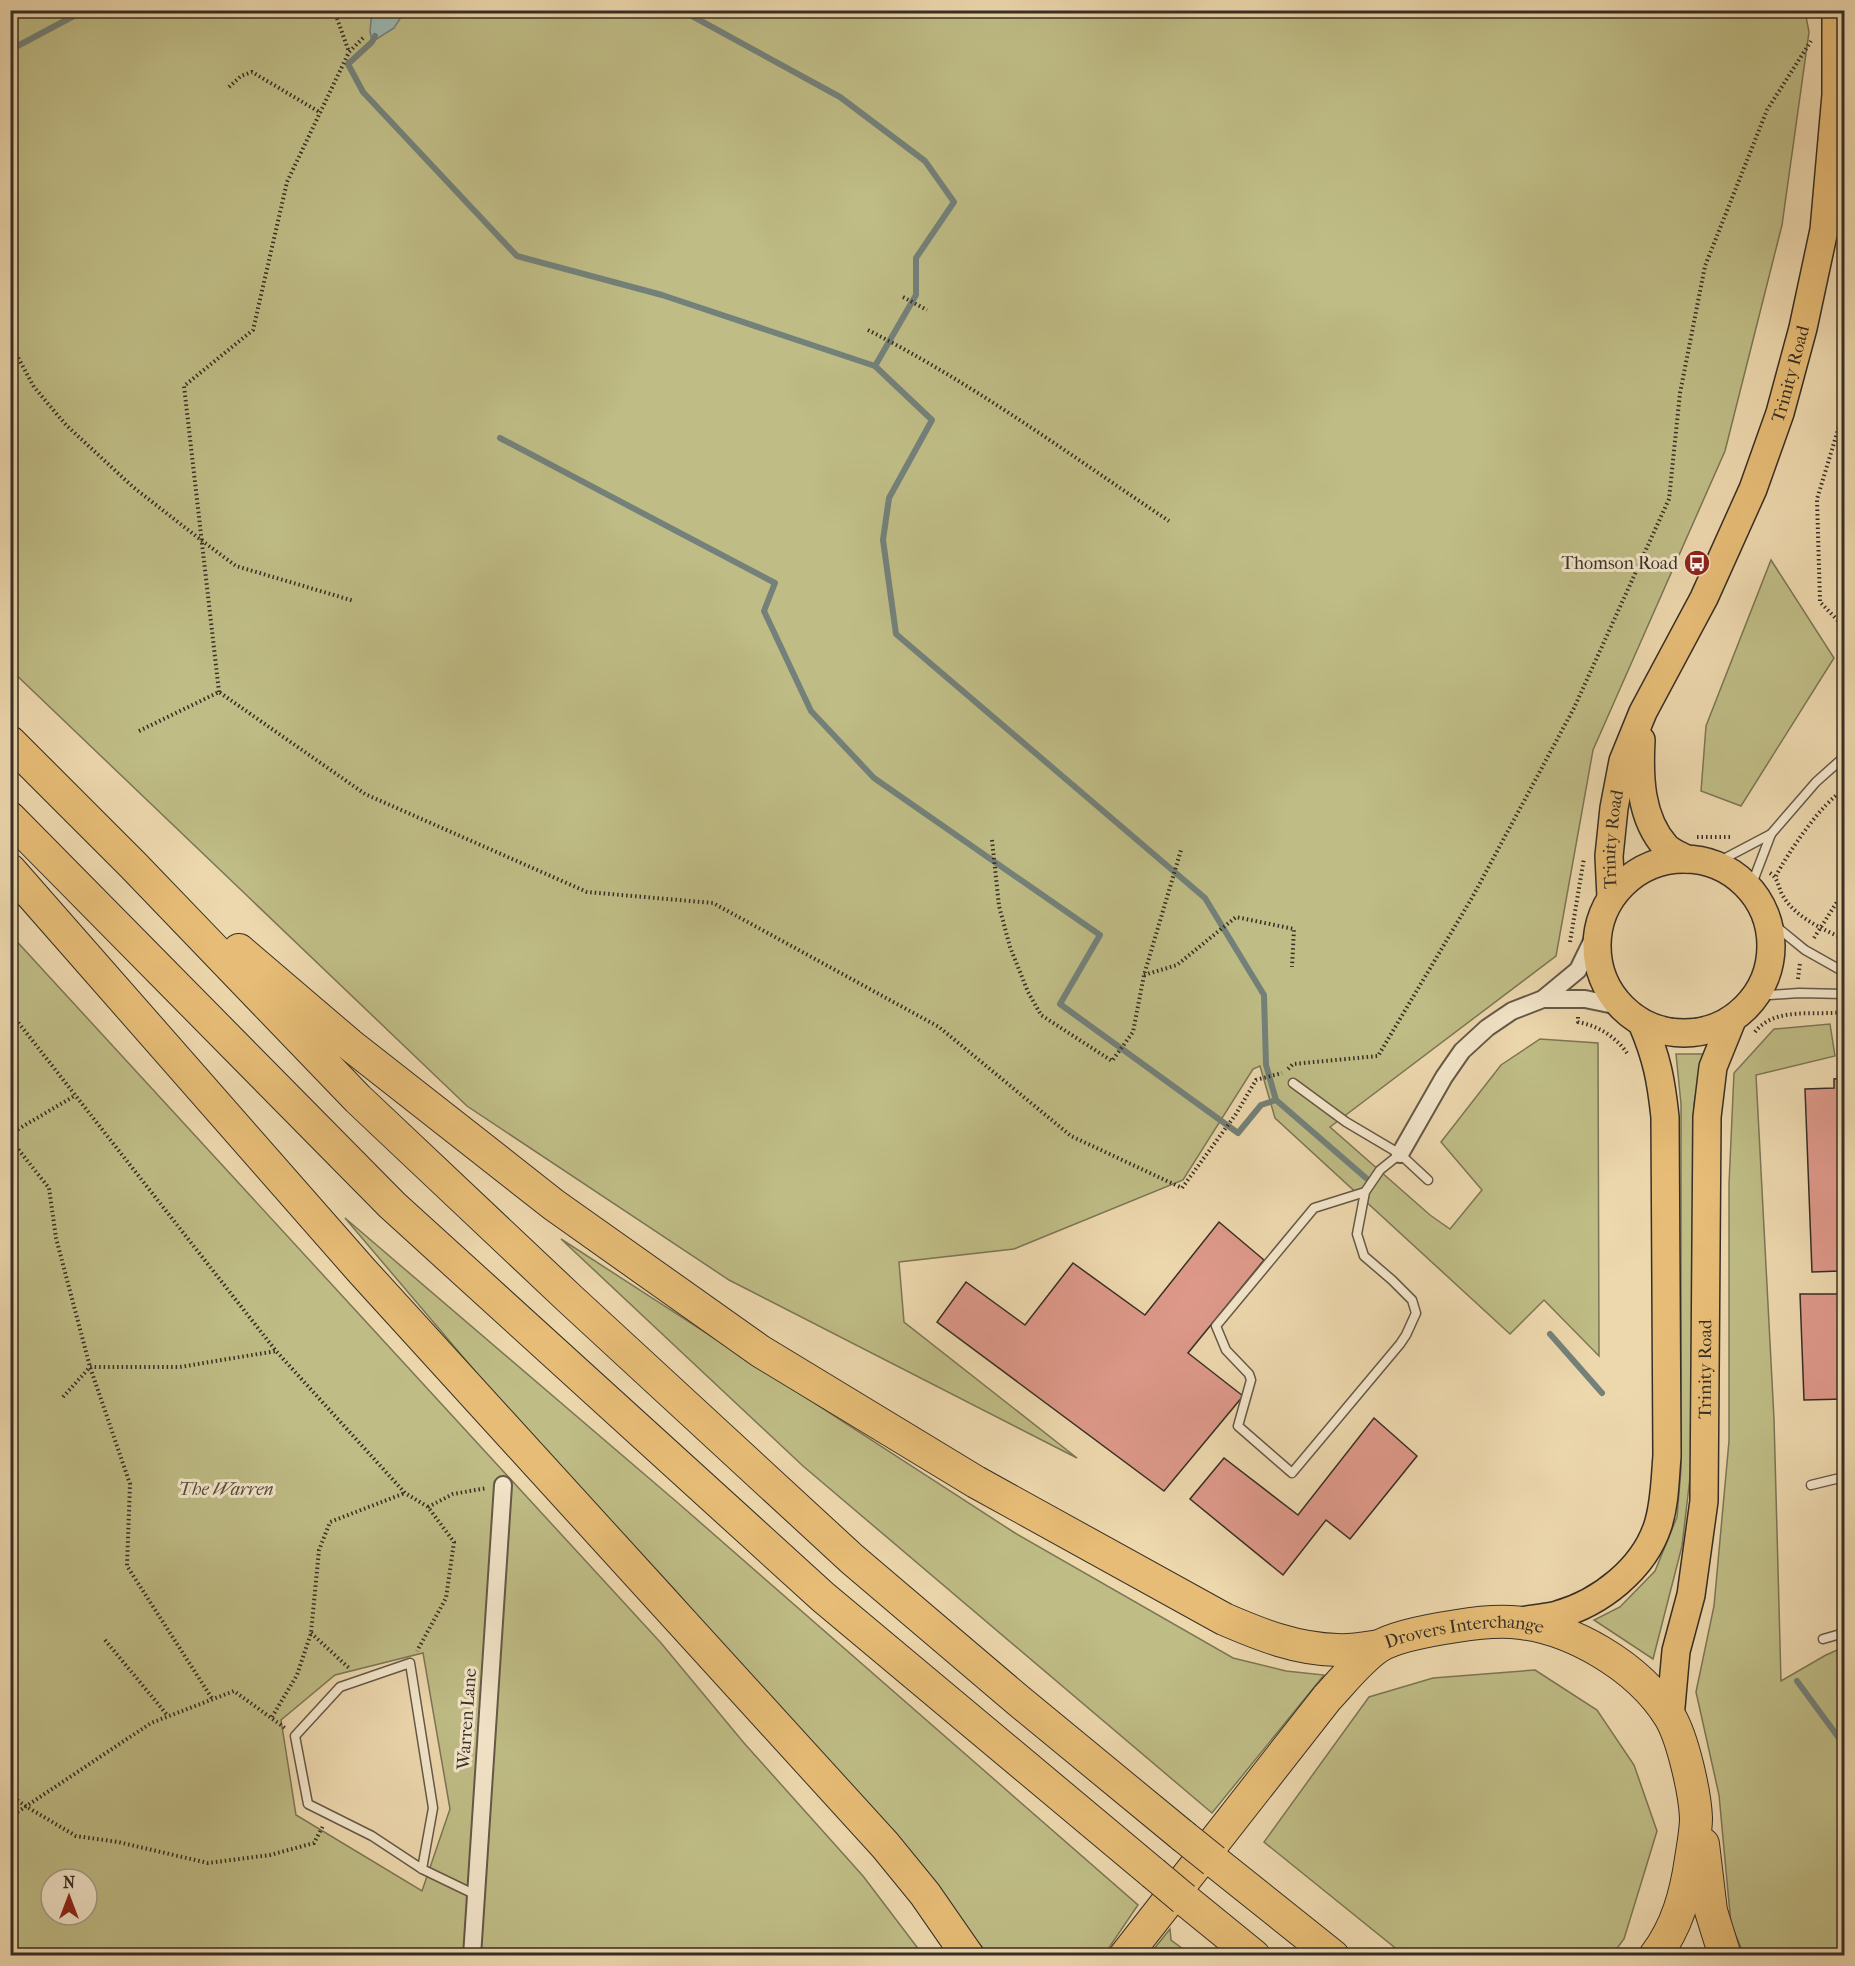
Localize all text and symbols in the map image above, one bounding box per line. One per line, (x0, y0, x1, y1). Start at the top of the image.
street label: Trinity Road (1767, 323, 1814, 425)
bus stop icon: Thomson Road (1682, 548, 1712, 578)
place label: Thomson Road (1561, 553, 1678, 574)
street label: Trinity Road (1598, 788, 1628, 889)
street label: Trinity Road (1694, 1319, 1716, 1419)
park label: The Warren (178, 1479, 274, 1500)
street label: Drovers Interchange (1382, 1611, 1546, 1653)
street label: Warren Lane (453, 1667, 481, 1771)
north arrow (39, 1867, 99, 1927)
text: N (63, 1873, 76, 1892)

